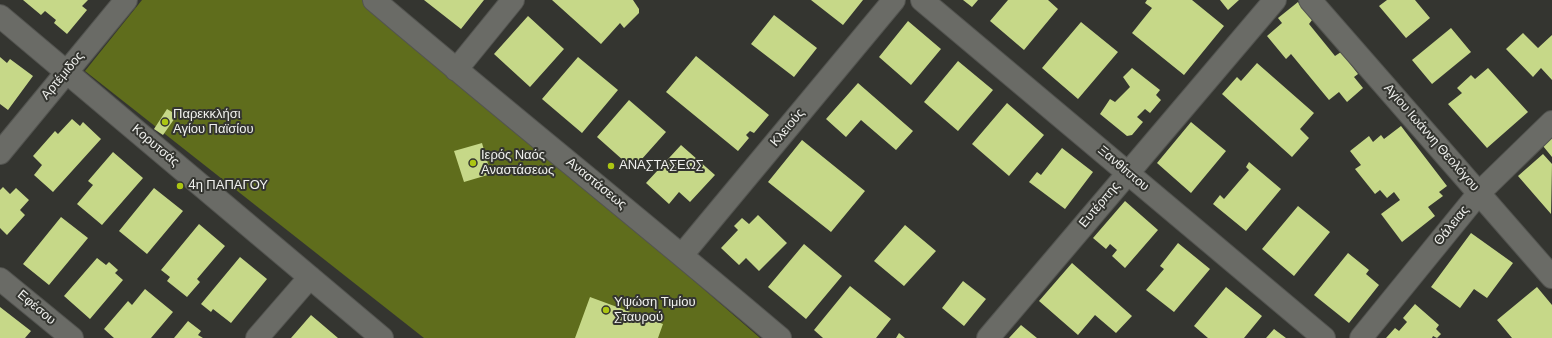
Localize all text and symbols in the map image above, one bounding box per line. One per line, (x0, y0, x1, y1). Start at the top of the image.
street label: Αρτέμιδος (38, 49, 88, 103)
street label: Αγίου Ιωάννη Θεολόγου (1380, 81, 1482, 195)
street label: Κλειούς (768, 106, 808, 150)
place label: Παρεκκλήσι Αγίου Παϊσίου (173, 107, 254, 138)
marker: Παρεκκλήσι Αγίου Παϊσίου (160, 117, 170, 127)
street label: Κορυτσάς (128, 122, 182, 170)
street label: Ξανθίππου (1094, 143, 1152, 195)
place label: Ιερός Ναός Αναστάσεως (481, 148, 554, 179)
street label: Αναστάσεως (563, 155, 629, 213)
marker: Ιερός Ναός Αναστάσεως (468, 158, 478, 168)
place label: ΑΝΑΣΤΑΣΕΩΣ (619, 158, 704, 174)
marker: ΑΝΑΣΤΑΣΕΩΣ (606, 161, 616, 171)
place label: 4η ΠΑΠΑΓΟΥ (188, 178, 268, 194)
street label: Ευτέρπης (1076, 179, 1124, 231)
marker: 4η ΠΑΠΑΓΟΥ (175, 181, 185, 191)
street label: Θάλειας (1431, 203, 1473, 249)
street label: Εφέσου (14, 287, 58, 329)
place label: Υψώση Τιμίου Σταυρού (614, 295, 696, 326)
marker: Υψώση Τιμίου Σταυρού (601, 305, 611, 315)

